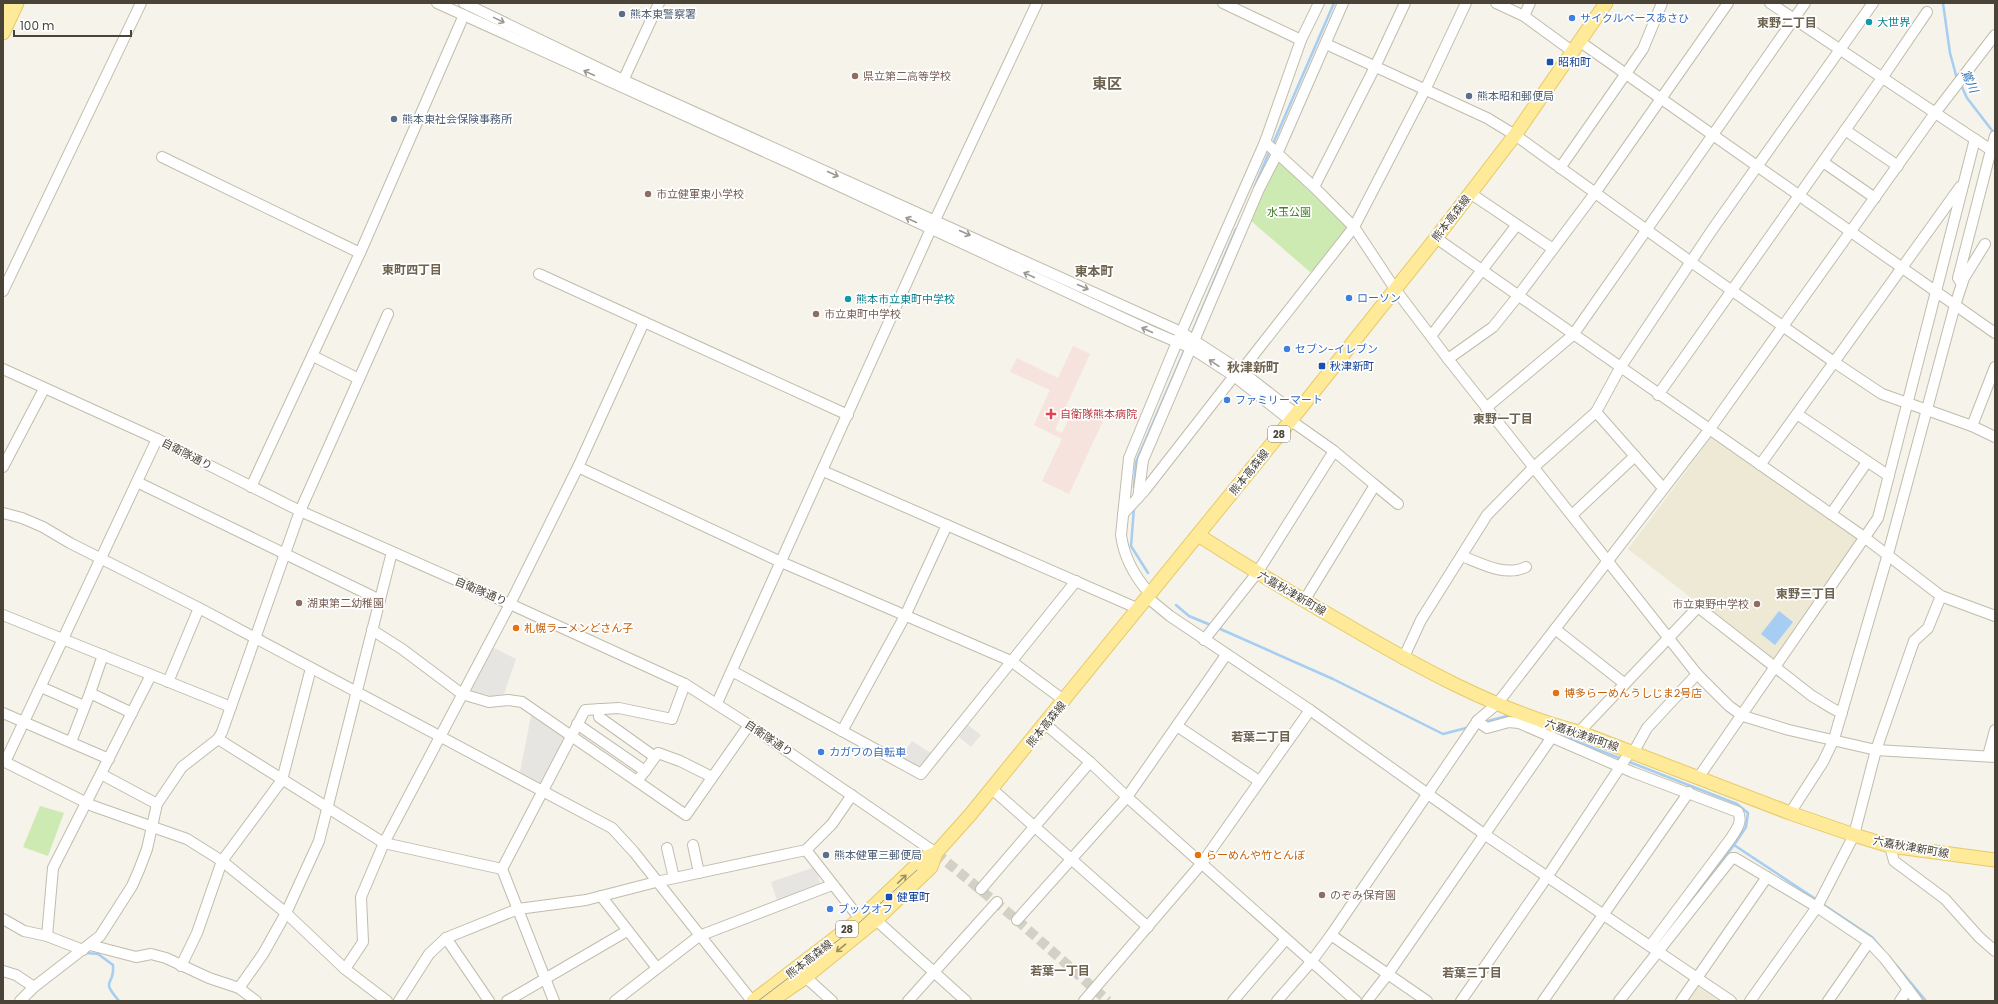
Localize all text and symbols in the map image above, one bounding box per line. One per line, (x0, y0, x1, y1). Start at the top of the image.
place label: 熊本東警察署 (630, 6, 696, 22)
marker: 熊本東警察署 (617, 9, 627, 19)
place label: サイクルベースあさひ (1580, 10, 1689, 26)
scale bar (14, 12, 131, 38)
marker: サイクルベースあさひ (1567, 13, 1577, 23)
district label: 東野二丁目 (1757, 14, 1817, 31)
place label: 大世界 (1877, 14, 1911, 30)
text: 100 m (20, 17, 54, 34)
one-way arrow (493, 17, 505, 24)
marker: 大世界 (1864, 17, 1874, 27)
place label: 昭和町 (1558, 54, 1591, 70)
marker: 昭和町 (1545, 57, 1555, 67)
water label: 鴬川 (1957, 67, 1983, 97)
place label: 県立第二高等学校 (863, 68, 951, 84)
one-way arrow (584, 69, 596, 76)
marker: 県立第二高等学校 (850, 71, 860, 81)
district label: 東区 (1092, 73, 1122, 94)
place label: 熊本昭和郵便局 (1477, 88, 1554, 104)
marker: 熊本昭和郵便局 (1464, 91, 1474, 101)
place label: 熊本東社会保険事務所 (402, 111, 513, 127)
marker: 熊本東社会保険事務所 (389, 114, 399, 124)
one-way arrow (827, 171, 839, 178)
place label: 市立健軍東小学校 (656, 186, 744, 202)
marker: 市立健軍東小学校 (643, 189, 653, 199)
street label: 熊本高森線 (1428, 191, 1474, 245)
park label: 水玉公園 (1267, 204, 1311, 220)
one-way arrow (906, 216, 918, 223)
one-way arrow (958, 230, 970, 237)
district label: 東町四丁目 (382, 261, 442, 278)
district label: 東本町 (1074, 262, 1114, 281)
one-way arrow (1024, 271, 1036, 278)
one-way arrow (1077, 284, 1089, 291)
place label: ローソン (1357, 290, 1401, 306)
place label: 熊本市立東町中学校 (856, 291, 955, 307)
marker: ローソン (1344, 293, 1354, 303)
marker: 熊本市立東町中学校 (843, 294, 853, 304)
place label: 市立東町中学校 (824, 306, 901, 322)
marker: 市立東町中学校 (811, 309, 821, 319)
one-way arrow (1142, 326, 1154, 333)
place label: セブン-イレブン (1295, 341, 1378, 357)
marker: セブン-イレブン (1282, 344, 1292, 354)
district label: 秋津新町 (1227, 358, 1279, 377)
place label: 秋津新町 (1330, 358, 1374, 374)
one-way arrow (1209, 359, 1220, 367)
marker: 秋津新町 (1317, 361, 1327, 371)
place label: ファミリーマート (1235, 392, 1323, 408)
marker: ファミリーマート (1222, 395, 1232, 405)
place label: 自衛隊熊本病院 (1060, 406, 1137, 422)
marker: 自衛隊熊本病院 (1045, 408, 1057, 420)
district label: 東野一丁目 (1473, 410, 1533, 427)
road number: 28 (1268, 426, 1290, 442)
street label: 自衛隊通り (159, 434, 215, 474)
street label: 熊本高森線 (1225, 446, 1273, 498)
street label: 六嘉秋津新町線 (1255, 567, 1329, 619)
street label: 自衛隊通り (453, 573, 509, 609)
district label: 東野三丁目 (1776, 585, 1836, 602)
place label: 湖東第二幼稚園 (307, 595, 384, 611)
place label: 市立東野中学校 (1672, 596, 1749, 612)
marker: 湖東第二幼稚園 (294, 598, 304, 608)
marker: 市立東野中学校 (1752, 599, 1762, 609)
place label: 札幌ラーメンどさん子 (524, 620, 633, 636)
marker: 札幌ラーメンどさん子 (511, 623, 521, 633)
place label: 博多らーめんうしじま2号店 (1564, 685, 1702, 701)
marker: 博多らーめんうしじま2号店 (1551, 688, 1561, 698)
street label: 熊本高森線 (1022, 698, 1070, 750)
street label: 六嘉秋津新町線 (1543, 715, 1621, 755)
street label: 自衛隊通り (742, 716, 796, 760)
district label: 若葉二丁目 (1231, 728, 1291, 745)
place label: カガワの自転車 (829, 744, 906, 760)
marker: カガワの自転車 (816, 747, 826, 757)
street label: 六嘉秋津新町線 (1872, 832, 1950, 862)
place label: 熊本健軍三郵便局 (834, 847, 922, 863)
place label: らーめんや竹とんぼ (1206, 847, 1305, 863)
marker: 熊本健軍三郵便局 (821, 850, 831, 860)
marker: らーめんや竹とんぼ (1193, 850, 1203, 860)
one-way arrow (897, 874, 907, 884)
place label: のぞみ保育園 (1330, 887, 1396, 903)
place label: 健軍町 (897, 889, 930, 905)
marker: のぞみ保育園 (1317, 890, 1327, 900)
marker: 健軍町 (884, 892, 894, 902)
place label: ブックオフ (838, 901, 893, 917)
marker: ブックオフ (825, 904, 835, 914)
road number: 28 (836, 921, 858, 937)
street label: 熊本高森線 (782, 936, 836, 982)
one-way arrow (835, 944, 846, 953)
district label: 若葉一丁目 (1030, 962, 1090, 979)
district label: 若葉三丁目 (1442, 964, 1502, 981)

